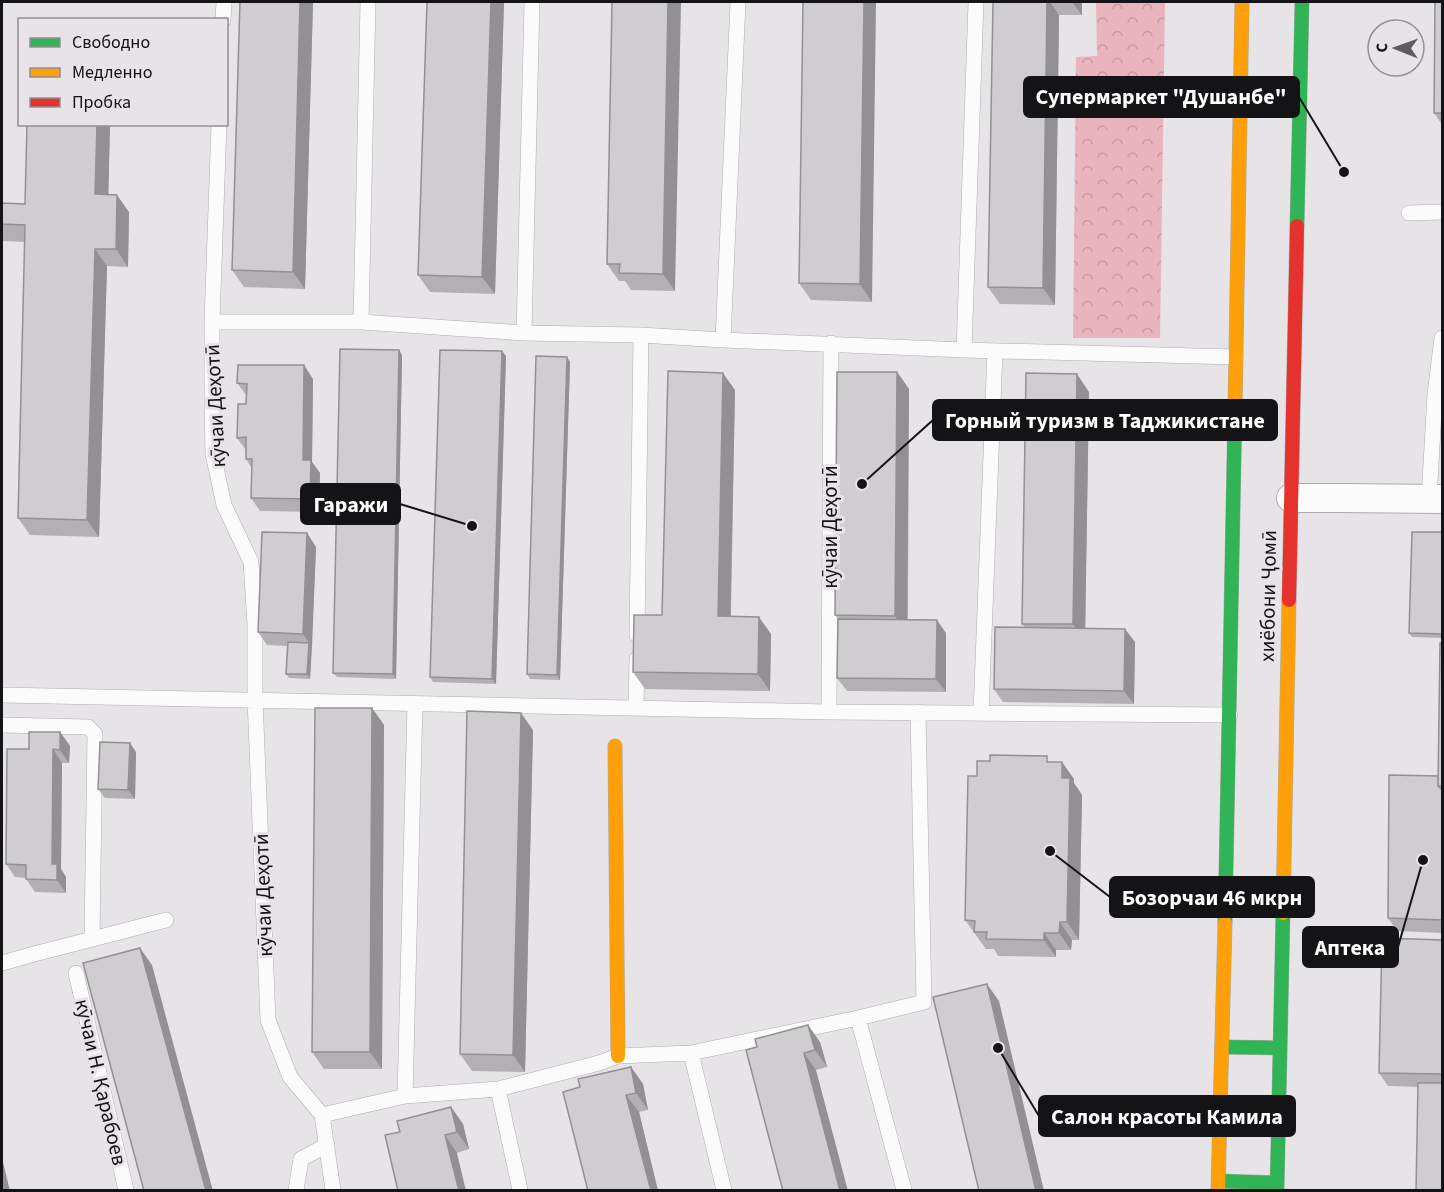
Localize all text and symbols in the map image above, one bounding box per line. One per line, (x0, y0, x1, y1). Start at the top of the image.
legend (18, 18, 228, 126)
north arrow (1366, 18, 1426, 78)
text: Свободно (72, 30, 150, 55)
text: С (1371, 43, 1393, 53)
text: Медленно (72, 60, 152, 85)
callout: Супермаркет "Душанбе" (1024, 77, 1299, 117)
text: Супермаркет "Душанбе" (1036, 81, 1287, 113)
text: Пробка (72, 90, 131, 115)
street label: кӯчаи Деҳотӣ (197, 344, 233, 468)
callout: Горный туризм в Таджикистане (933, 400, 1277, 440)
text: Горный туризм в Таджикистане (945, 405, 1265, 437)
street label: кӯчаи Деҳотӣ (815, 465, 845, 589)
callout: Гаражи (301, 484, 400, 524)
text: Гаражи (314, 489, 388, 521)
street label: хиёбони Ҷомӣ (1252, 530, 1284, 662)
street label: кӯчаи Деҳотӣ (246, 833, 280, 957)
callout: Бозорчаи 46 мкрн (1110, 877, 1314, 917)
text: Бозорчаи 46 мкрн (1122, 882, 1302, 914)
callout: Аптека (1303, 927, 1398, 967)
text: Аптека (1314, 932, 1385, 964)
street label: кӯчаи Н. Қарабоев (67, 996, 135, 1168)
callout: Салон красоты Камила (1039, 1096, 1295, 1136)
text: Салон красоты Камила (1051, 1101, 1283, 1133)

